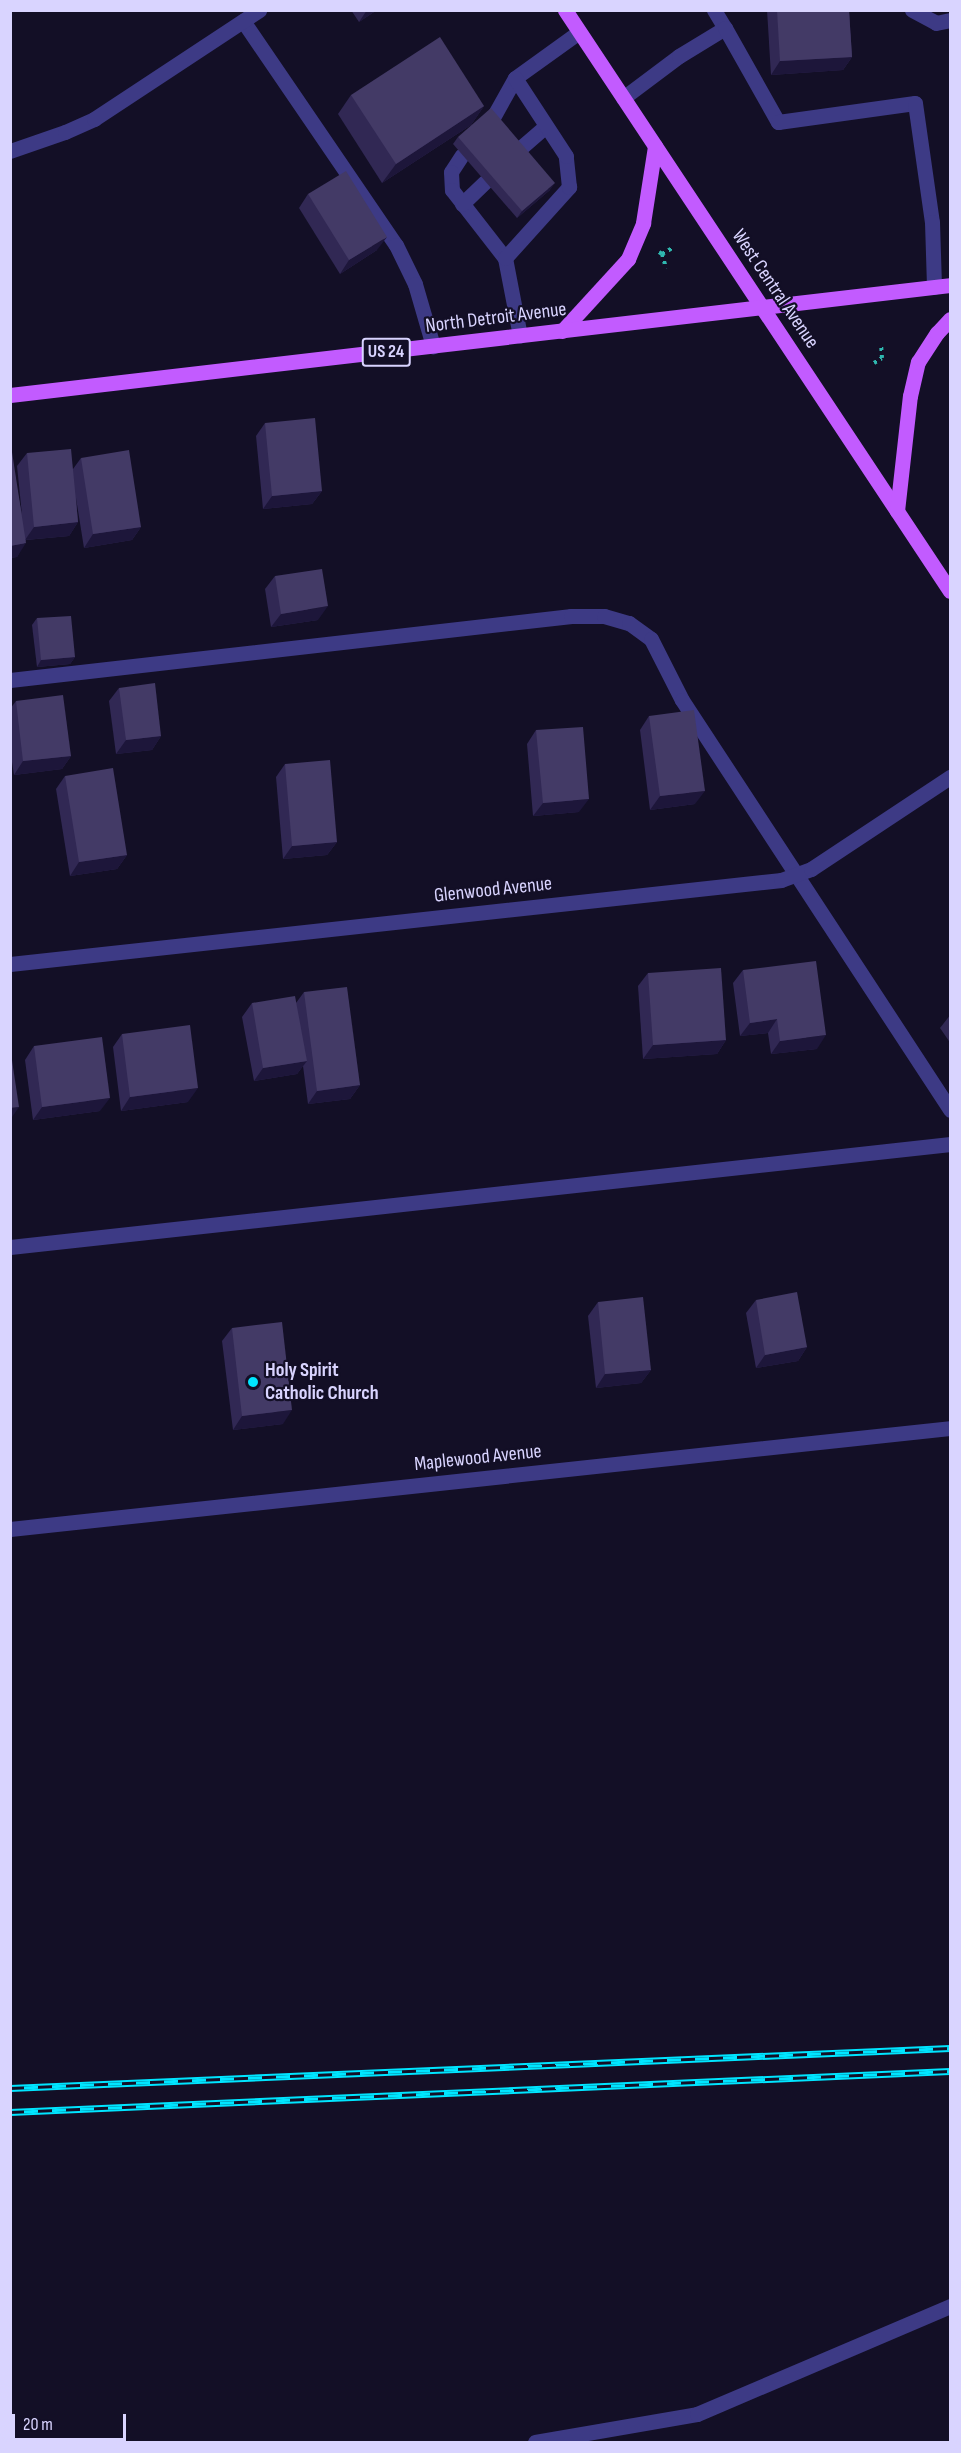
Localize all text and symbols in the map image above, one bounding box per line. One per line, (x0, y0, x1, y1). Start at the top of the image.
street label: West Central Avenue (726, 225, 824, 353)
street label: North Detroit Avenue (424, 297, 568, 339)
road number: US 24 (360, 337, 412, 367)
street label: Glenwood Avenue (433, 872, 553, 908)
place label: Holy Spirit Catholic Church (265, 1358, 379, 1405)
marker: Holy Spirit Catholic Church (246, 1375, 260, 1389)
street label: Maplewood Avenue (413, 1439, 543, 1477)
scale bar (15, 2402, 129, 2440)
text: 20 m (23, 2414, 53, 2435)

